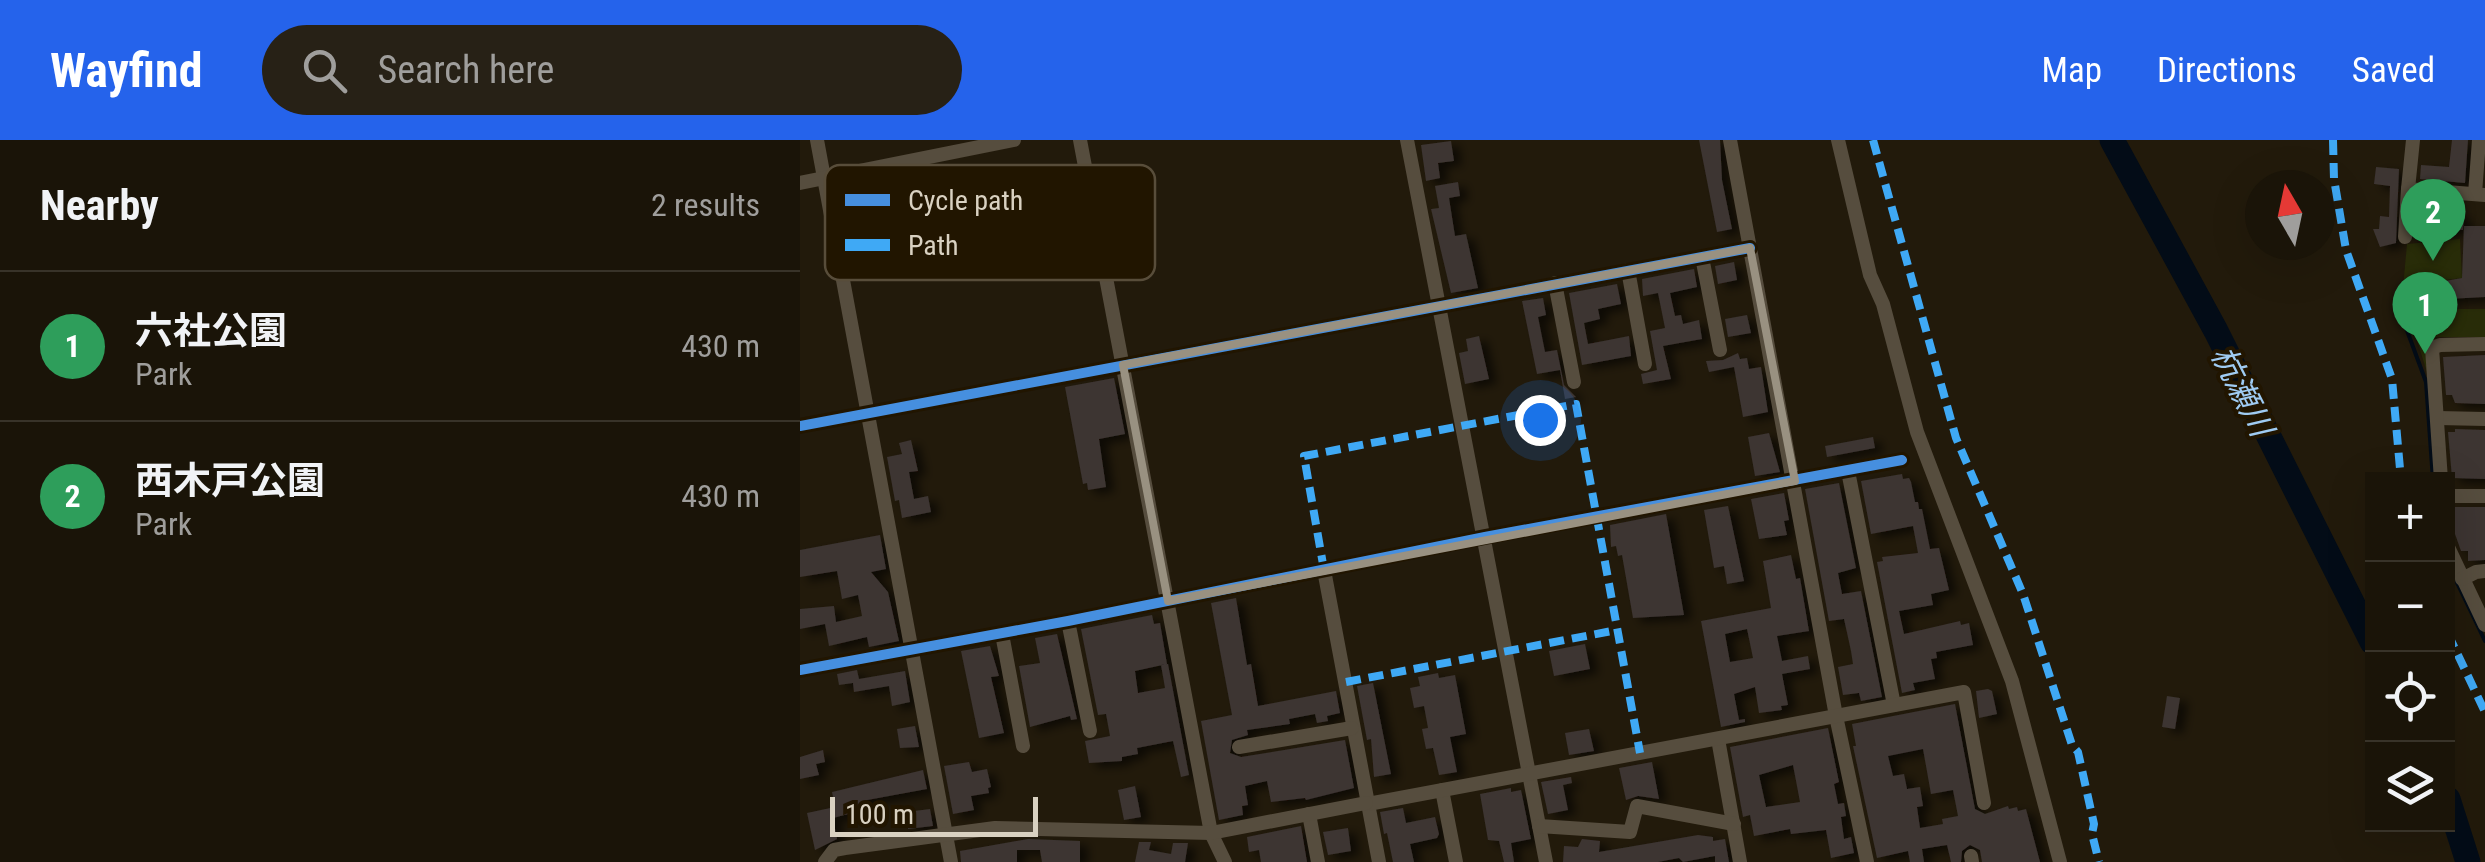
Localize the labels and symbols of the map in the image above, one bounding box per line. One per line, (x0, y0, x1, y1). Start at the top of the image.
legend (825, 165, 1155, 280)
north arrow (2245, 170, 2335, 260)
pin: 2 (2400, 178, 2466, 261)
text: Cycle path (908, 184, 1023, 217)
text: Path (908, 229, 959, 262)
pin: 1 (2392, 272, 2458, 354)
water label: 杭瀬川 (2203, 340, 2282, 445)
your location (1515, 395, 1566, 446)
scale bar (830, 792, 1038, 836)

